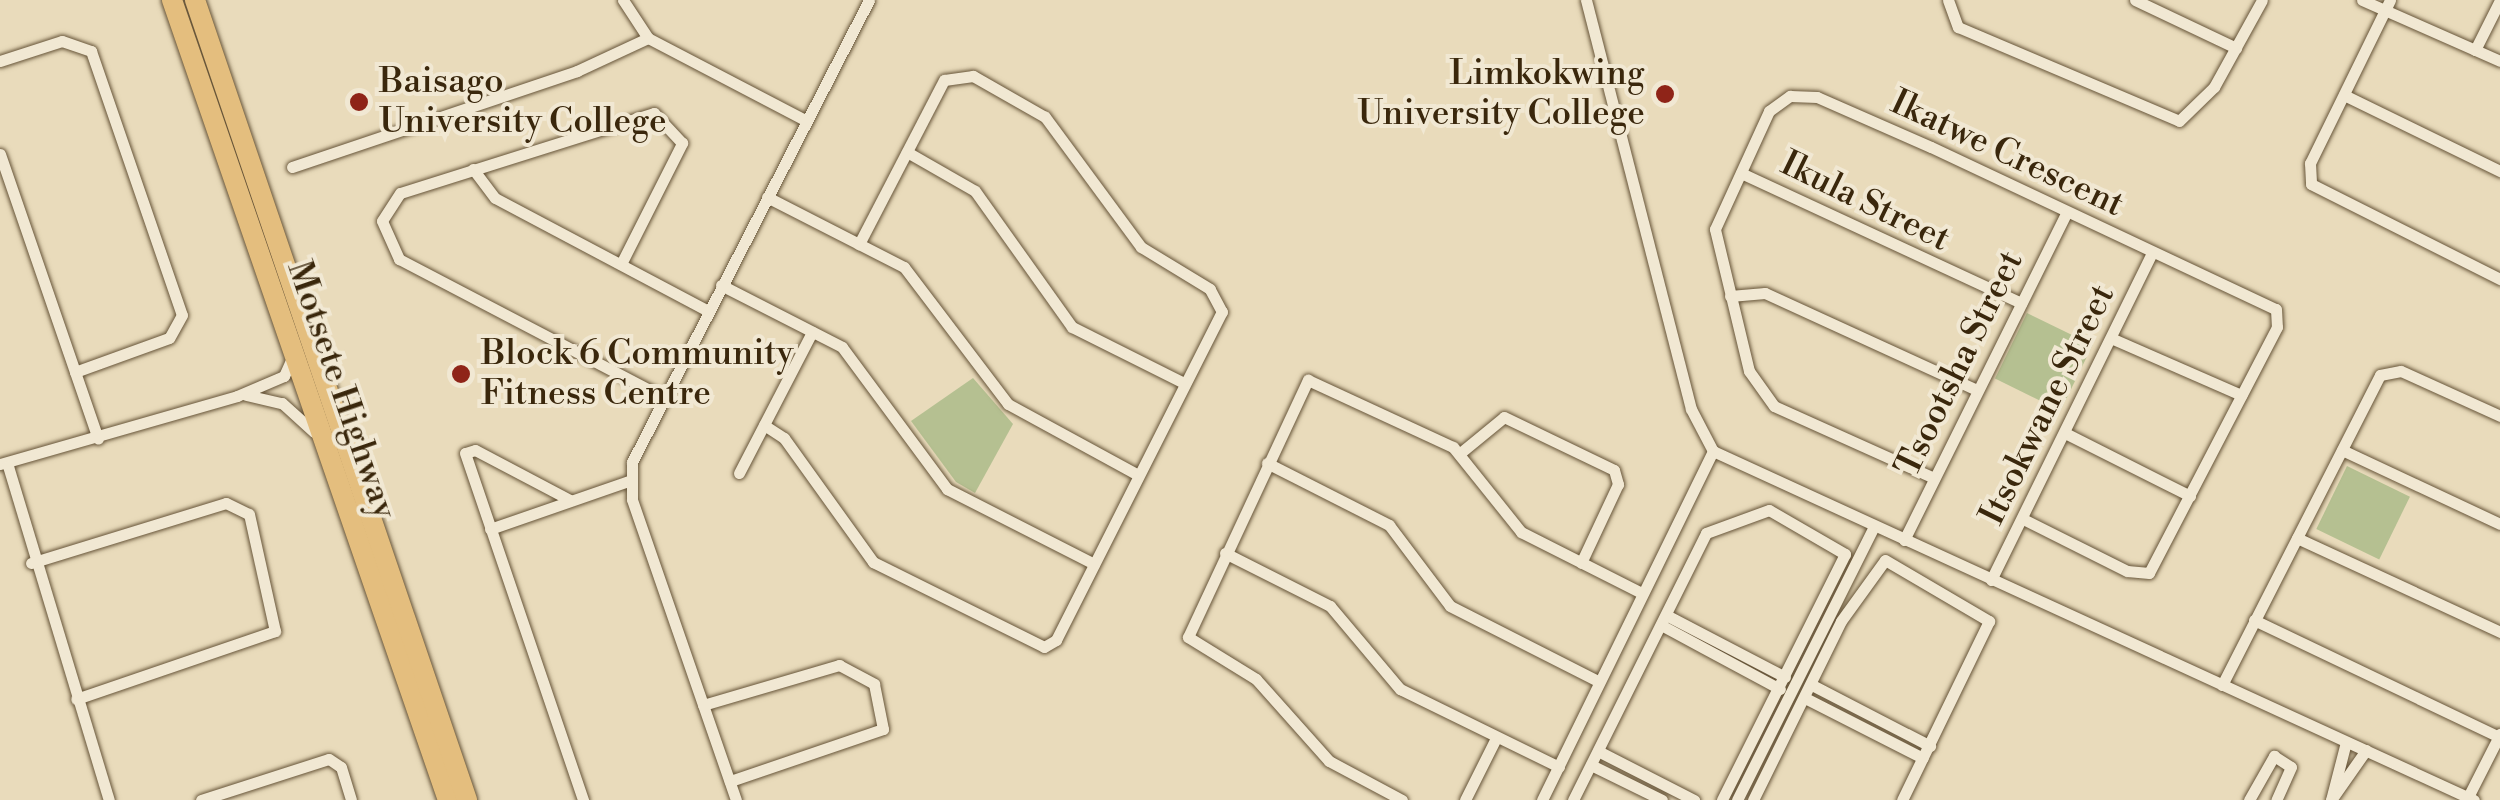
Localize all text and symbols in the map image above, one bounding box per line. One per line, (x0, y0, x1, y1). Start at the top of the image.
place label: Limkokwing University College (1357, 53, 1645, 135)
place label: Baisago University College (379, 61, 667, 143)
street label: Ikatwe Crescent (1884, 82, 2130, 226)
marker: Limkokwing University College (1654, 83, 1676, 105)
marker: Baisago University College (348, 91, 370, 113)
street label: Ikula Street (1774, 143, 1956, 261)
street label: Tsootsha Street (1887, 244, 2033, 484)
street label: Motsete Highway (277, 256, 405, 524)
street label: Itsokwane Street (1972, 278, 2124, 532)
place label: Block 6 Community Fitness Centre (481, 333, 794, 415)
marker: Block 6 Community Fitness Centre (450, 363, 472, 385)

